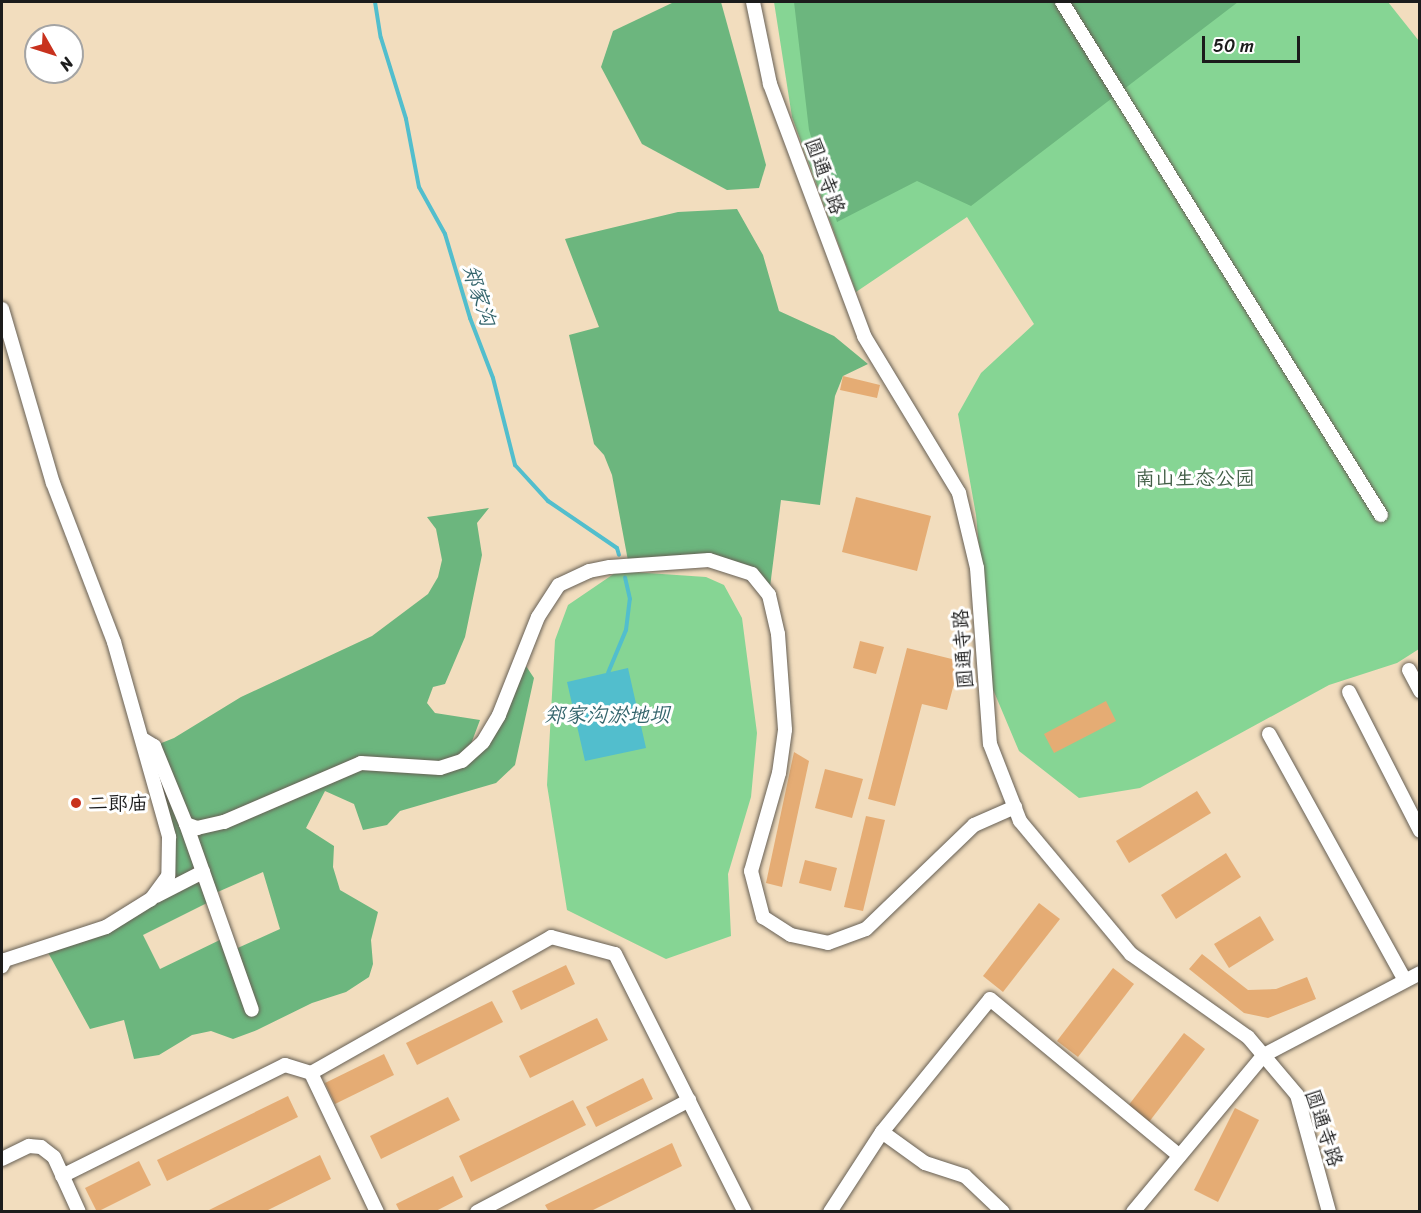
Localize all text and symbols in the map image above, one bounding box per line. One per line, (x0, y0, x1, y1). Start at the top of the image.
north arrow (24, 24, 84, 84)
scale bar (1205, 24, 1302, 62)
text: 50 m (1213, 30, 1254, 62)
text: N (52, 51, 82, 78)
street label: 圆通寺路 (800, 134, 850, 218)
water label: 郑家沟 (457, 261, 501, 329)
park label: 南山生态公园 (1135, 466, 1255, 490)
street label: 圆通寺路 (948, 608, 978, 690)
water label: 郑家沟淤地坝 (544, 702, 670, 728)
place label: 二郎庙 (88, 791, 148, 815)
marker: 二郎庙 (69, 796, 83, 810)
street label: 圆通寺路 (1300, 1086, 1348, 1170)

